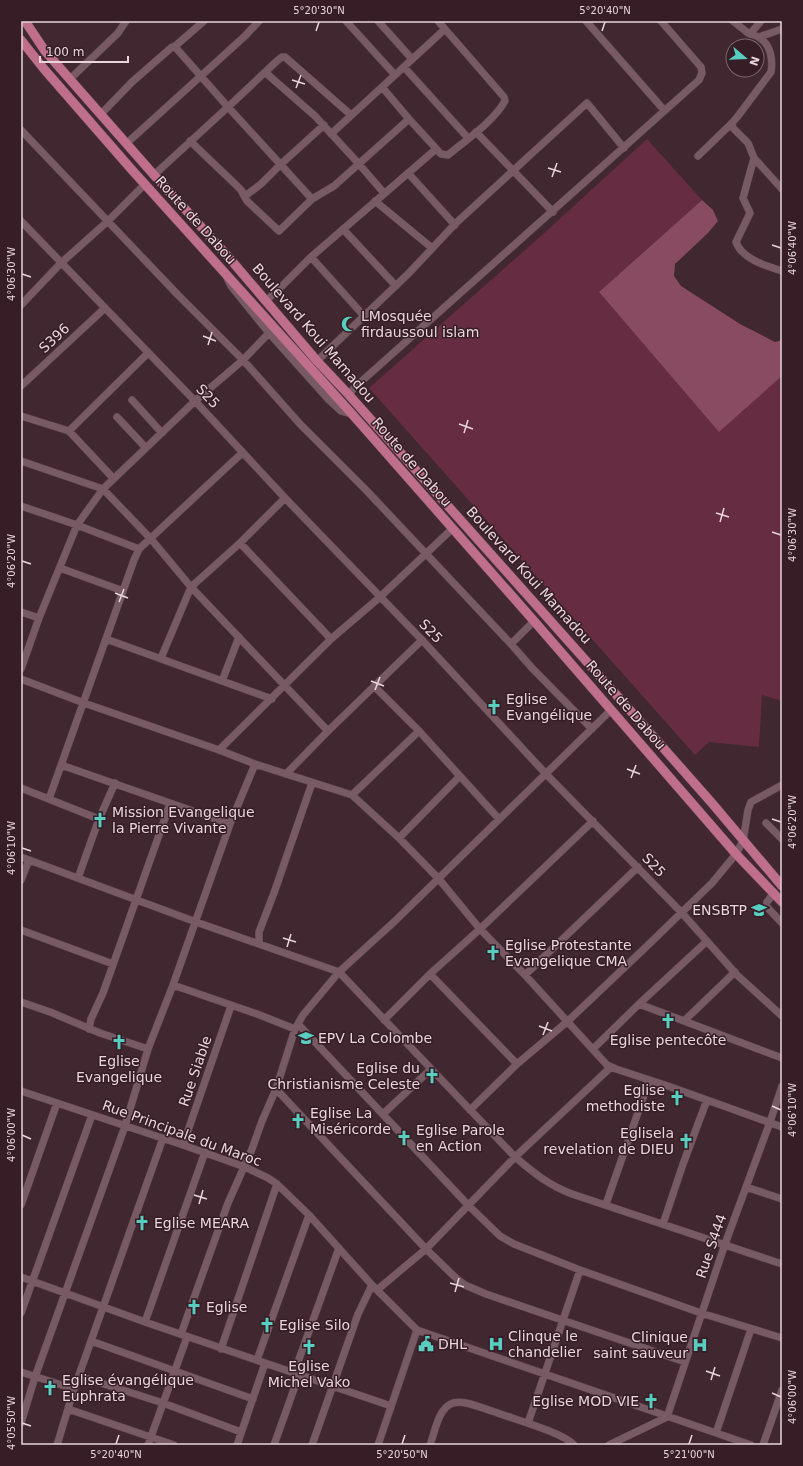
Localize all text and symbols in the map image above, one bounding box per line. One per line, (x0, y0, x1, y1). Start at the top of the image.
text: 5°20'30"N (293, 5, 345, 16)
text: 5°20'40"N (579, 5, 631, 16)
scale bar (40, 38, 128, 64)
north arrow (725, 38, 765, 78)
text: 100 m (46, 45, 84, 59)
text: N (746, 55, 762, 68)
street label: Route de Dabou (152, 173, 240, 267)
text: 4°06'40"W (787, 221, 798, 275)
text: 4°06'30"W (6, 247, 17, 301)
street label: Boulevard Koui Mamadou (249, 260, 379, 406)
place label: LMosquée firdaussoul islam (361, 308, 479, 340)
mosque icon: LMosquée firdaussoul islam (340, 315, 358, 333)
street label: S396 (36, 320, 73, 356)
street label: S25 (193, 381, 223, 411)
street label: Route de Dabou (369, 414, 455, 510)
street label: Boulevard Koui Mamadou (463, 503, 595, 647)
text: 4°06'30"W (787, 508, 798, 562)
text: 4°06'20"W (6, 534, 17, 588)
street label: S25 (416, 616, 446, 646)
street label: Route de Dabou (583, 657, 669, 753)
place label: Eglise Evangélique (506, 691, 592, 723)
church icon: Eglise Evangélique (485, 698, 503, 716)
text: 4°06'20"W (787, 795, 798, 849)
place label: Mission Evangelique la Pierre Vivante (112, 804, 255, 836)
church icon: Mission Evangelique la Pierre Vivante (91, 811, 109, 829)
text: 4°06'10"W (6, 821, 17, 875)
street label: S25 (639, 850, 669, 880)
school or university icon: ENSBTP (750, 901, 768, 919)
place label: ENSBTP (692, 902, 747, 918)
place label: Eglise Protestante Evangelique CMA (505, 937, 632, 969)
church icon: Eglise Protestante Evangelique CMA (484, 944, 502, 962)
church icon: Eglise pentecôte (659, 1012, 677, 1030)
school or university icon: EPV La Colombe (297, 1029, 315, 1047)
place label: EPV La Colombe (318, 1030, 432, 1046)
place label: Eglise pentecôte (610, 1032, 726, 1048)
church icon: Eglise Evangelique (110, 1033, 128, 1051)
street label: Rue Siable (175, 1034, 215, 1108)
place label: Eglise Evangelique (76, 1053, 162, 1085)
place label: Eglise du Christianisme Celeste (267, 1060, 420, 1092)
church icon: Eglise du Christianisme Celeste (423, 1067, 441, 1085)
place label: Eglise methodiste (586, 1082, 665, 1114)
text: 4°06'10"W (787, 1083, 798, 1137)
church icon: Eglise methodiste (668, 1089, 686, 1107)
street label: Rue Principale du Maroc (100, 1097, 264, 1169)
place label: Eglise La Miséricorde (310, 1105, 391, 1137)
text: 4°06'00"W (6, 1108, 17, 1162)
church icon: Eglise La Miséricorde (289, 1112, 307, 1130)
place label: Eglise Parole en Action (416, 1122, 505, 1154)
place label: Eglisela revelation de DIEU (543, 1125, 674, 1157)
church icon: Eglise Parole en Action (395, 1129, 413, 1147)
church icon: Eglisela revelation de DIEU (677, 1132, 695, 1150)
street label: Rue S444 (693, 1212, 729, 1280)
church icon: Eglise MEARA (133, 1214, 151, 1232)
place label: Eglise MEARA (154, 1215, 250, 1231)
church icon: Eglise (185, 1298, 203, 1316)
place label: Eglise (206, 1299, 247, 1315)
church icon: Eglise Silo (258, 1316, 276, 1334)
place label: Eglise Silo (279, 1317, 350, 1333)
place label: Clinque le chandelier (508, 1328, 582, 1360)
place label: Clinique saint sauveur (593, 1329, 688, 1361)
public building icon: DHL (417, 1335, 435, 1353)
hospital icon: Clinque le chandelier (487, 1335, 505, 1353)
place label: DHL (438, 1336, 467, 1352)
hospital icon: Clinique saint sauveur (691, 1336, 709, 1354)
church icon: Eglise Michel Vako (300, 1338, 318, 1356)
place label: Eglise Michel Vako (268, 1358, 350, 1390)
text: 4°06'00"W (787, 1370, 798, 1424)
place label: Eglise évangélique Euphrata (62, 1372, 194, 1404)
church icon: Eglise évangélique Euphrata (41, 1379, 59, 1397)
church icon: Eglise MOD VIE (642, 1392, 660, 1410)
place label: Eglise MOD VIE (532, 1393, 639, 1409)
text: 4°05'50"W (6, 1396, 17, 1450)
text: 5°20'40"N (90, 1449, 142, 1460)
text: 5°20'50"N (376, 1449, 428, 1460)
text: 5°21'00"N (663, 1449, 715, 1460)

